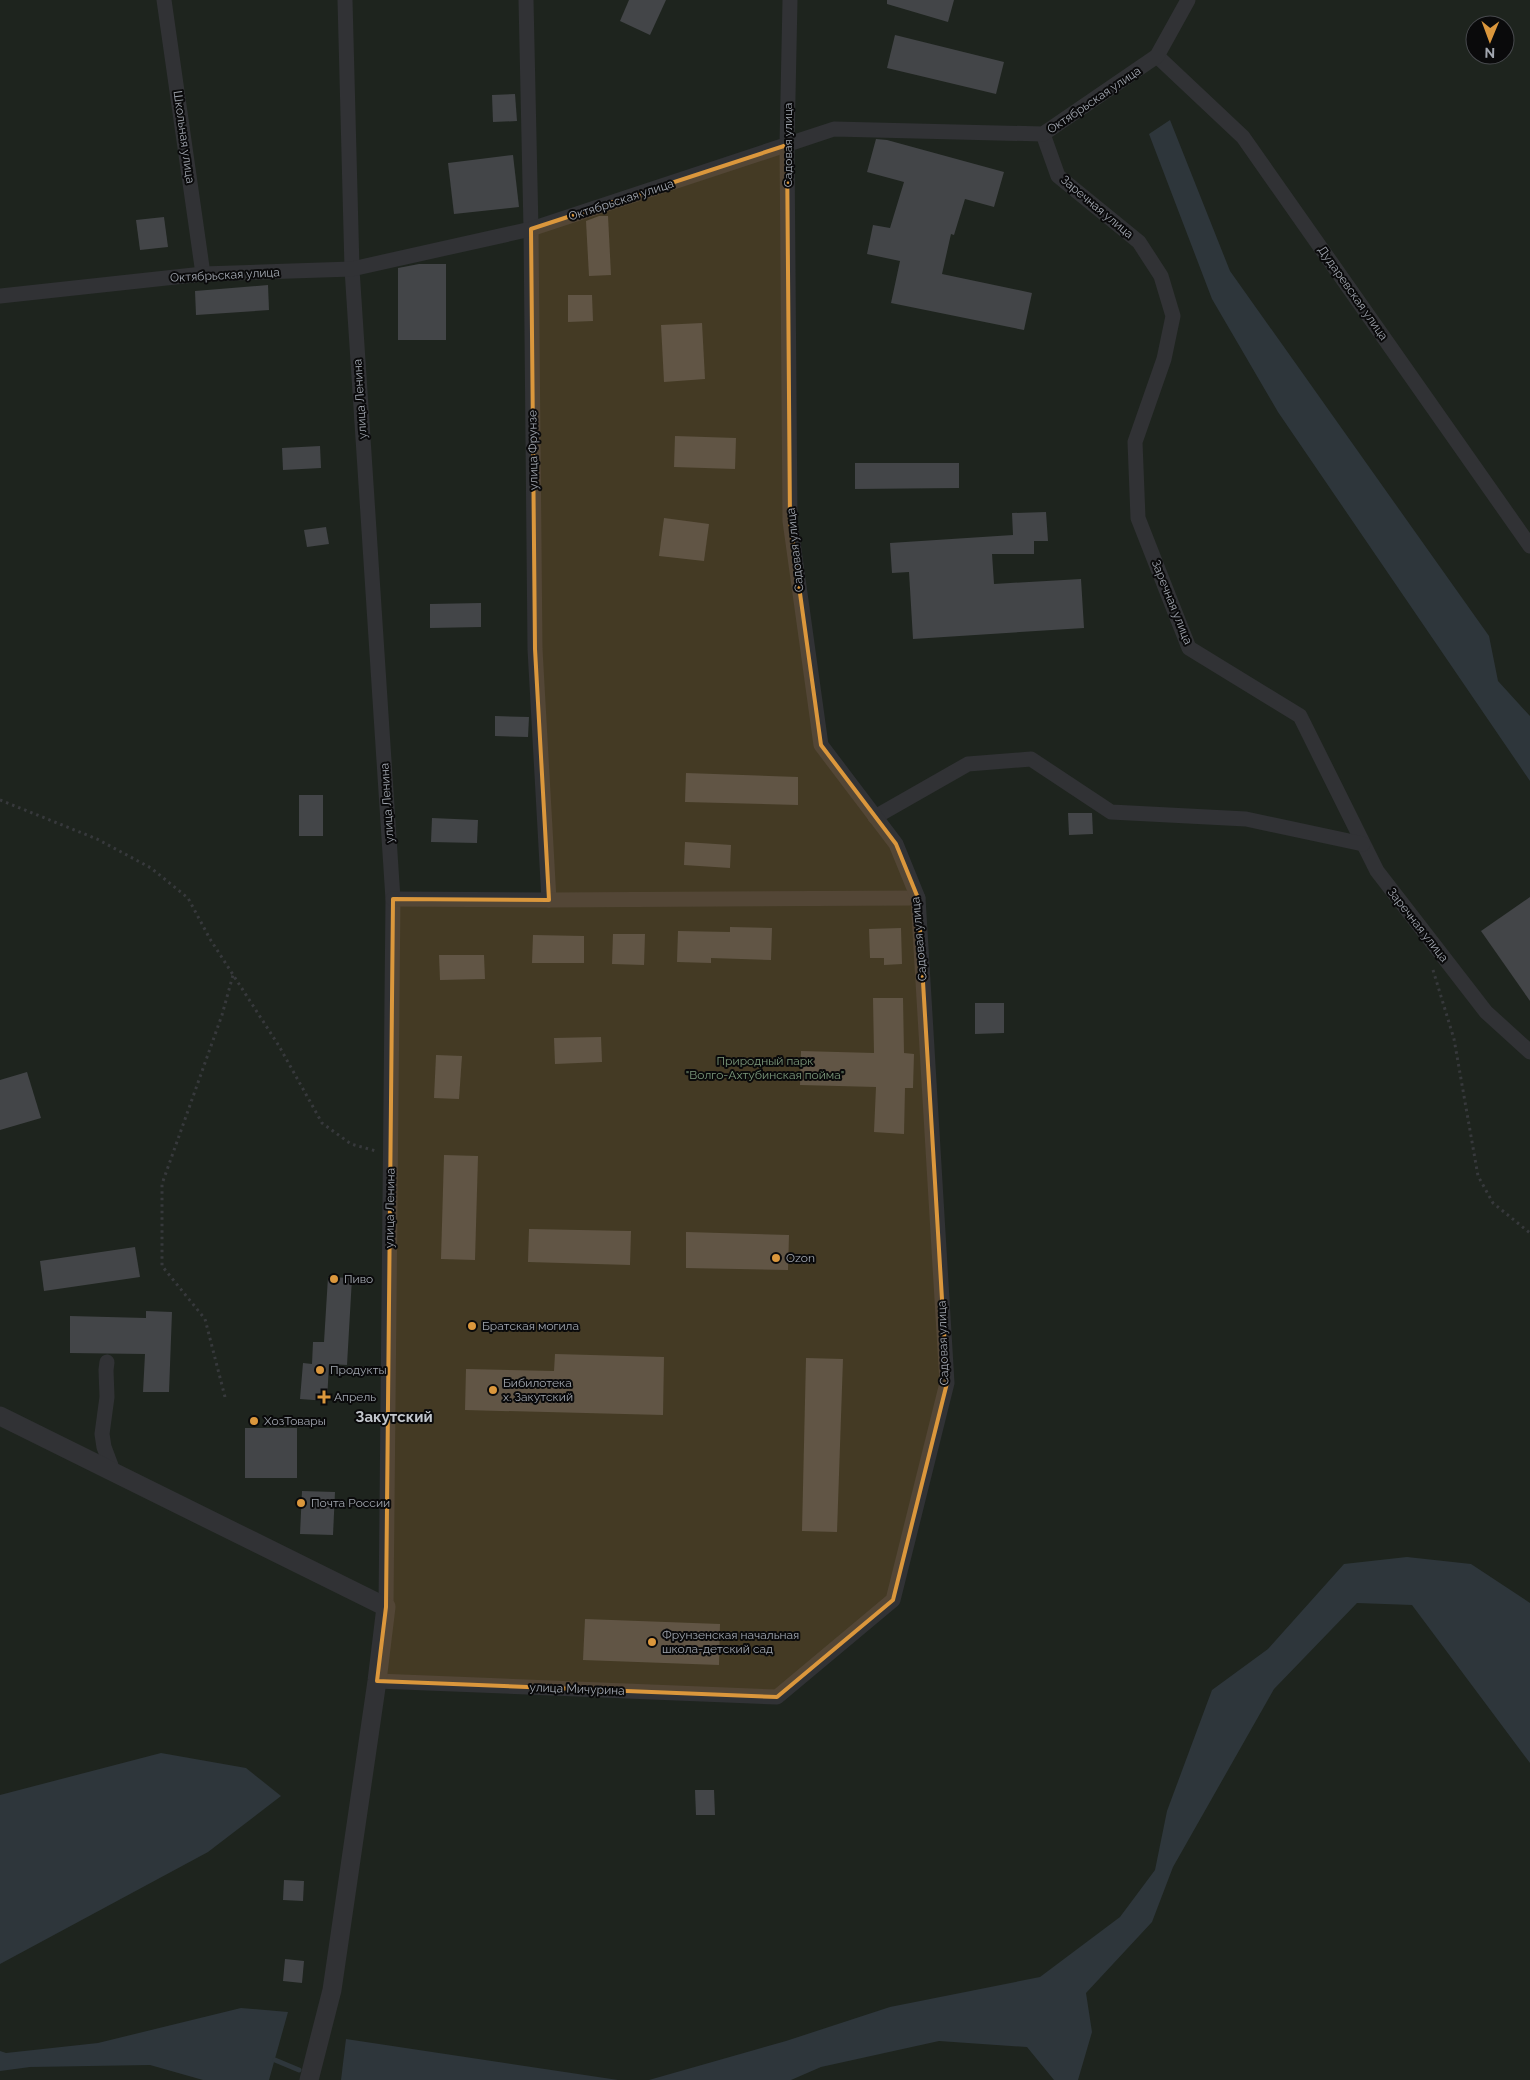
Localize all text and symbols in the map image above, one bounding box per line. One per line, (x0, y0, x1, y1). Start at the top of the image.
north arrow (1465, 15, 1515, 65)
text: N (1484, 45, 1495, 61)
street label: Октябрьская улица (1045, 63, 1143, 137)
street label: Школьная улица (171, 90, 197, 184)
street label: Садовая улица (781, 103, 795, 187)
street label: Заречная улица (1058, 173, 1136, 241)
street label: Октябрьская улица (567, 176, 675, 224)
street label: Дударевская улица (1315, 243, 1391, 343)
street label: Октябрьская улица (170, 265, 280, 285)
street label: улица Ленина (350, 358, 370, 440)
street label: улица Фрунзе (525, 410, 541, 490)
street label: Садовая улица (784, 507, 806, 593)
street label: Заречная улица (1149, 558, 1195, 646)
street label: улица Ленина (377, 762, 397, 844)
street label: Заречная улица (1385, 885, 1451, 965)
street label: Садовая улица (908, 896, 930, 982)
park label: Природный парк "Волго-Ахтубинская пойма" (686, 1054, 844, 1082)
street label: улица Ленина (382, 1168, 398, 1248)
place label: Ozon (786, 1251, 815, 1265)
marker: Ozon (770, 1252, 782, 1264)
place label: Пиво (344, 1272, 373, 1286)
marker: Пиво (328, 1273, 340, 1285)
street label: Садовая улица (935, 1300, 951, 1386)
place label: Братская могила (482, 1319, 579, 1333)
marker: Братская могила (466, 1320, 478, 1332)
place label: Продукты (330, 1363, 387, 1377)
marker: Продукты (314, 1364, 326, 1376)
place label: Бибилотека х. Закутский (503, 1376, 573, 1404)
marker: Бибилотека х. Закутский (487, 1384, 499, 1396)
place label: Апрель (334, 1390, 376, 1404)
marker: Апрель (318, 1391, 330, 1403)
district label: Закутский (355, 1408, 433, 1426)
place label: ХозТовары (264, 1414, 326, 1428)
marker: ХозТовары (248, 1415, 260, 1427)
place label: Почта России (311, 1496, 390, 1510)
marker: Почта России (295, 1497, 307, 1509)
place label: Фрунзенская начальная школа-детский сад (662, 1628, 799, 1656)
marker: Фрунзенская начальная школа-детский сад (646, 1636, 658, 1648)
street label: улица Мичурина (529, 1680, 625, 1698)

